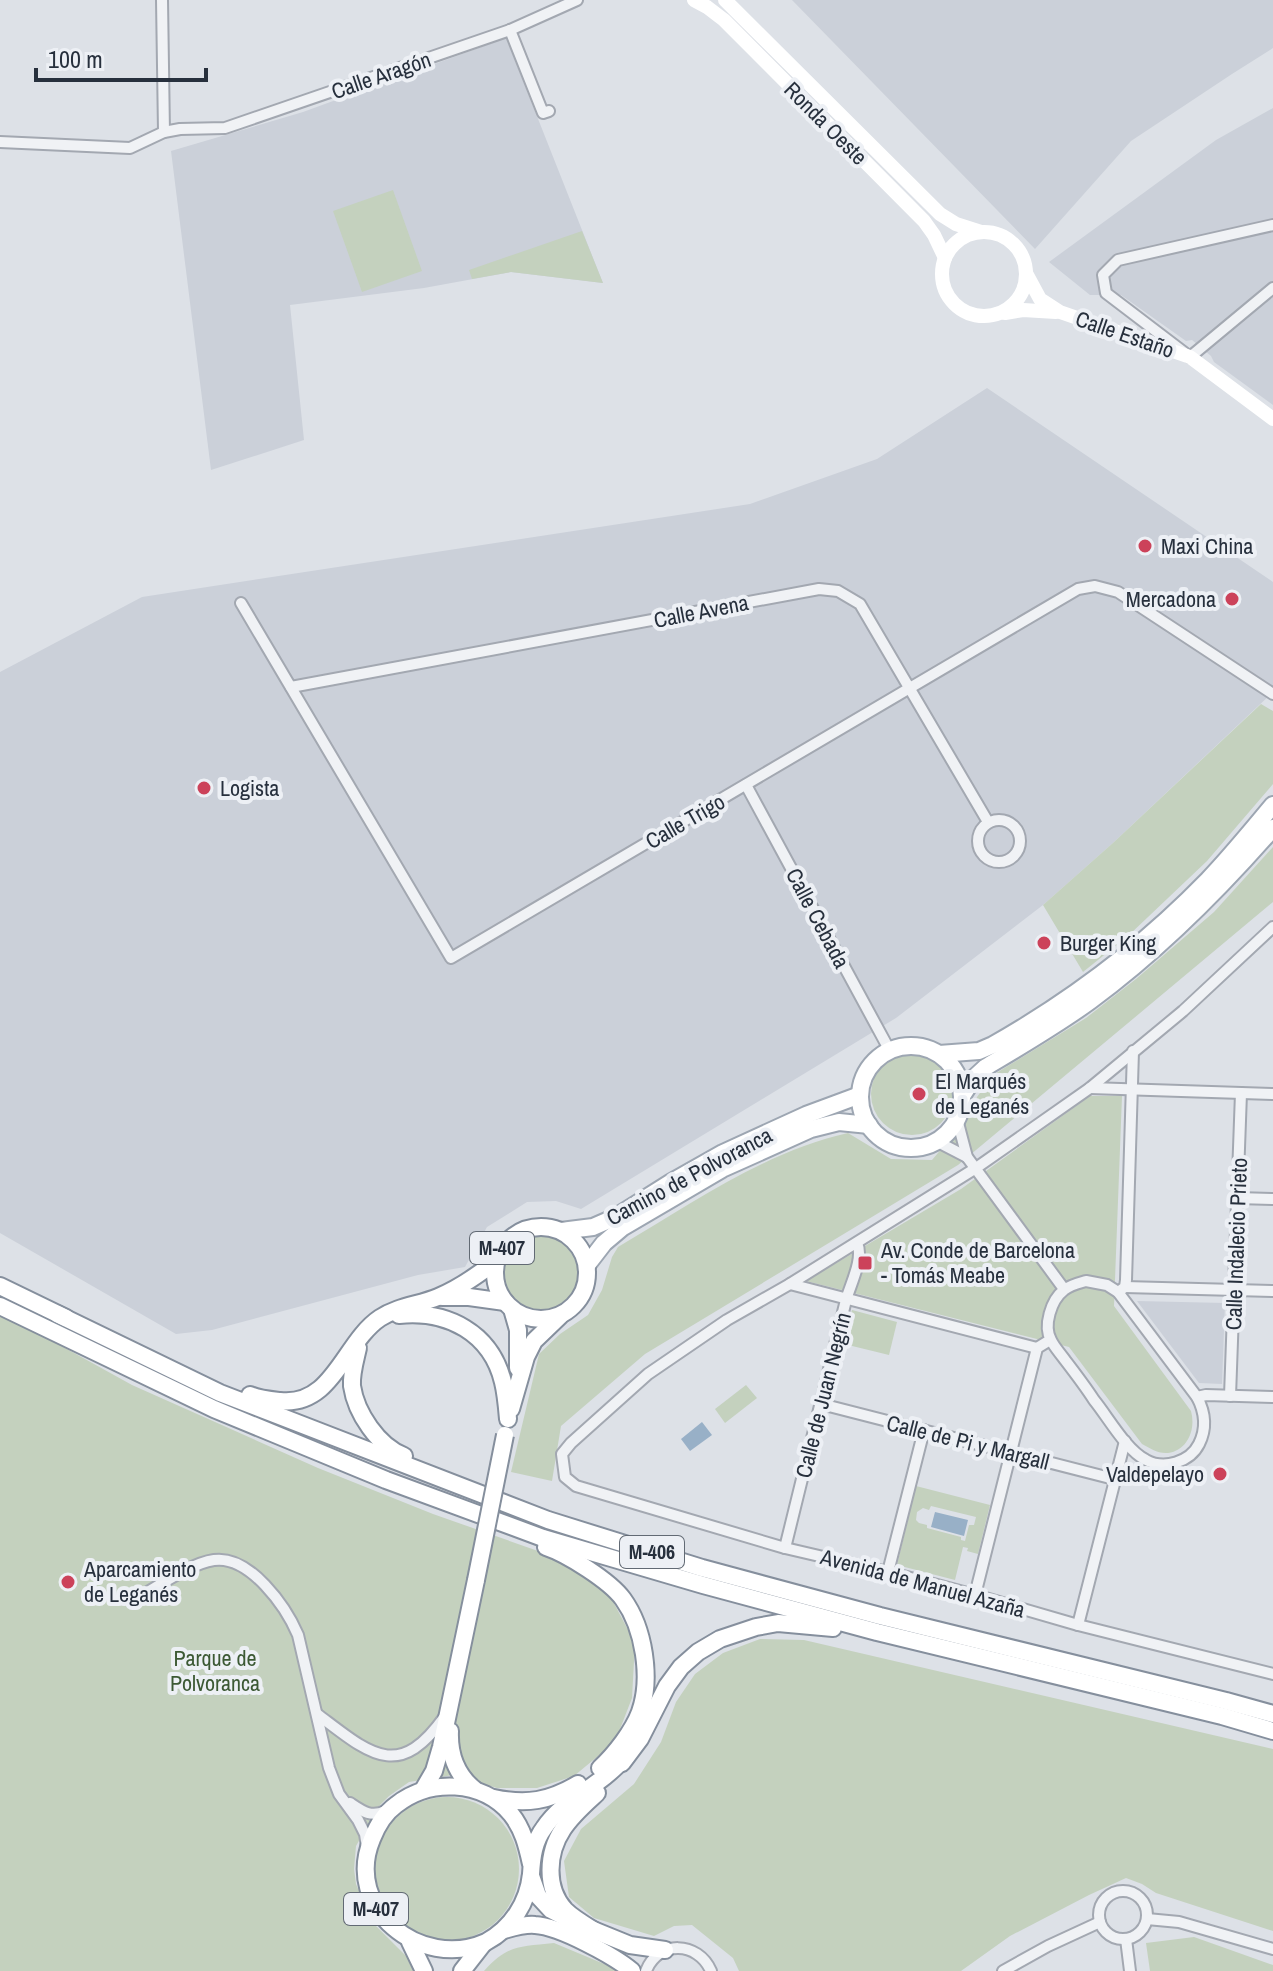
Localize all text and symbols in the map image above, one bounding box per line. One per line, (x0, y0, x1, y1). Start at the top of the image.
scale bar (36, 32, 206, 82)
text: 100 m (48, 43, 103, 75)
street label: Calle Aragón (327, 44, 435, 106)
street label: Ronda Oeste (778, 75, 874, 171)
street label: Calle Estaño (1072, 303, 1178, 365)
place label: Maxi China (1161, 531, 1253, 561)
marker: Maxi China (1136, 537, 1154, 555)
place label: Mercadona (1126, 584, 1216, 614)
street label: Calle Avena (651, 587, 751, 635)
marker: Mercadona (1223, 590, 1241, 608)
place label: Logista (220, 773, 279, 803)
marker: Logista (195, 779, 213, 797)
street label: Calle Trigo (640, 786, 730, 856)
street label: Calle Cebada (779, 863, 857, 973)
place label: Burger King (1060, 928, 1156, 958)
marker: Burger King (1035, 934, 1053, 952)
place label: El Marqués de Leganés (935, 1066, 1029, 1121)
marker: El Marqués de Leganés (910, 1085, 928, 1103)
street label: Camino de Polvoranca (601, 1120, 777, 1232)
street label: Calle Indalecio Prieto (1218, 1157, 1254, 1331)
road number: M-407 (470, 1232, 534, 1264)
place label: Av. Conde de Barcelona - Tomás Meabe (880, 1235, 1075, 1290)
marker: Av. Conde de Barcelona - Tomás Meabe (856, 1254, 874, 1272)
street label: Calle de Juan Negrín (788, 1309, 858, 1481)
street label: Calle de Pi y Margall (884, 1407, 1052, 1477)
place label: Valdepelayo (1106, 1459, 1204, 1489)
marker: Valdepelayo (1211, 1465, 1229, 1483)
road number: M-406 (620, 1536, 684, 1568)
street label: Avenida de Manuel Azaña (817, 1541, 1028, 1625)
place label: Aparcamiento de Leganés (83, 1554, 196, 1609)
marker: Aparcamiento de Leganés (59, 1573, 77, 1591)
park label: Parque de Polvoranca (170, 1643, 260, 1698)
road number: M-407 (344, 1893, 408, 1925)

